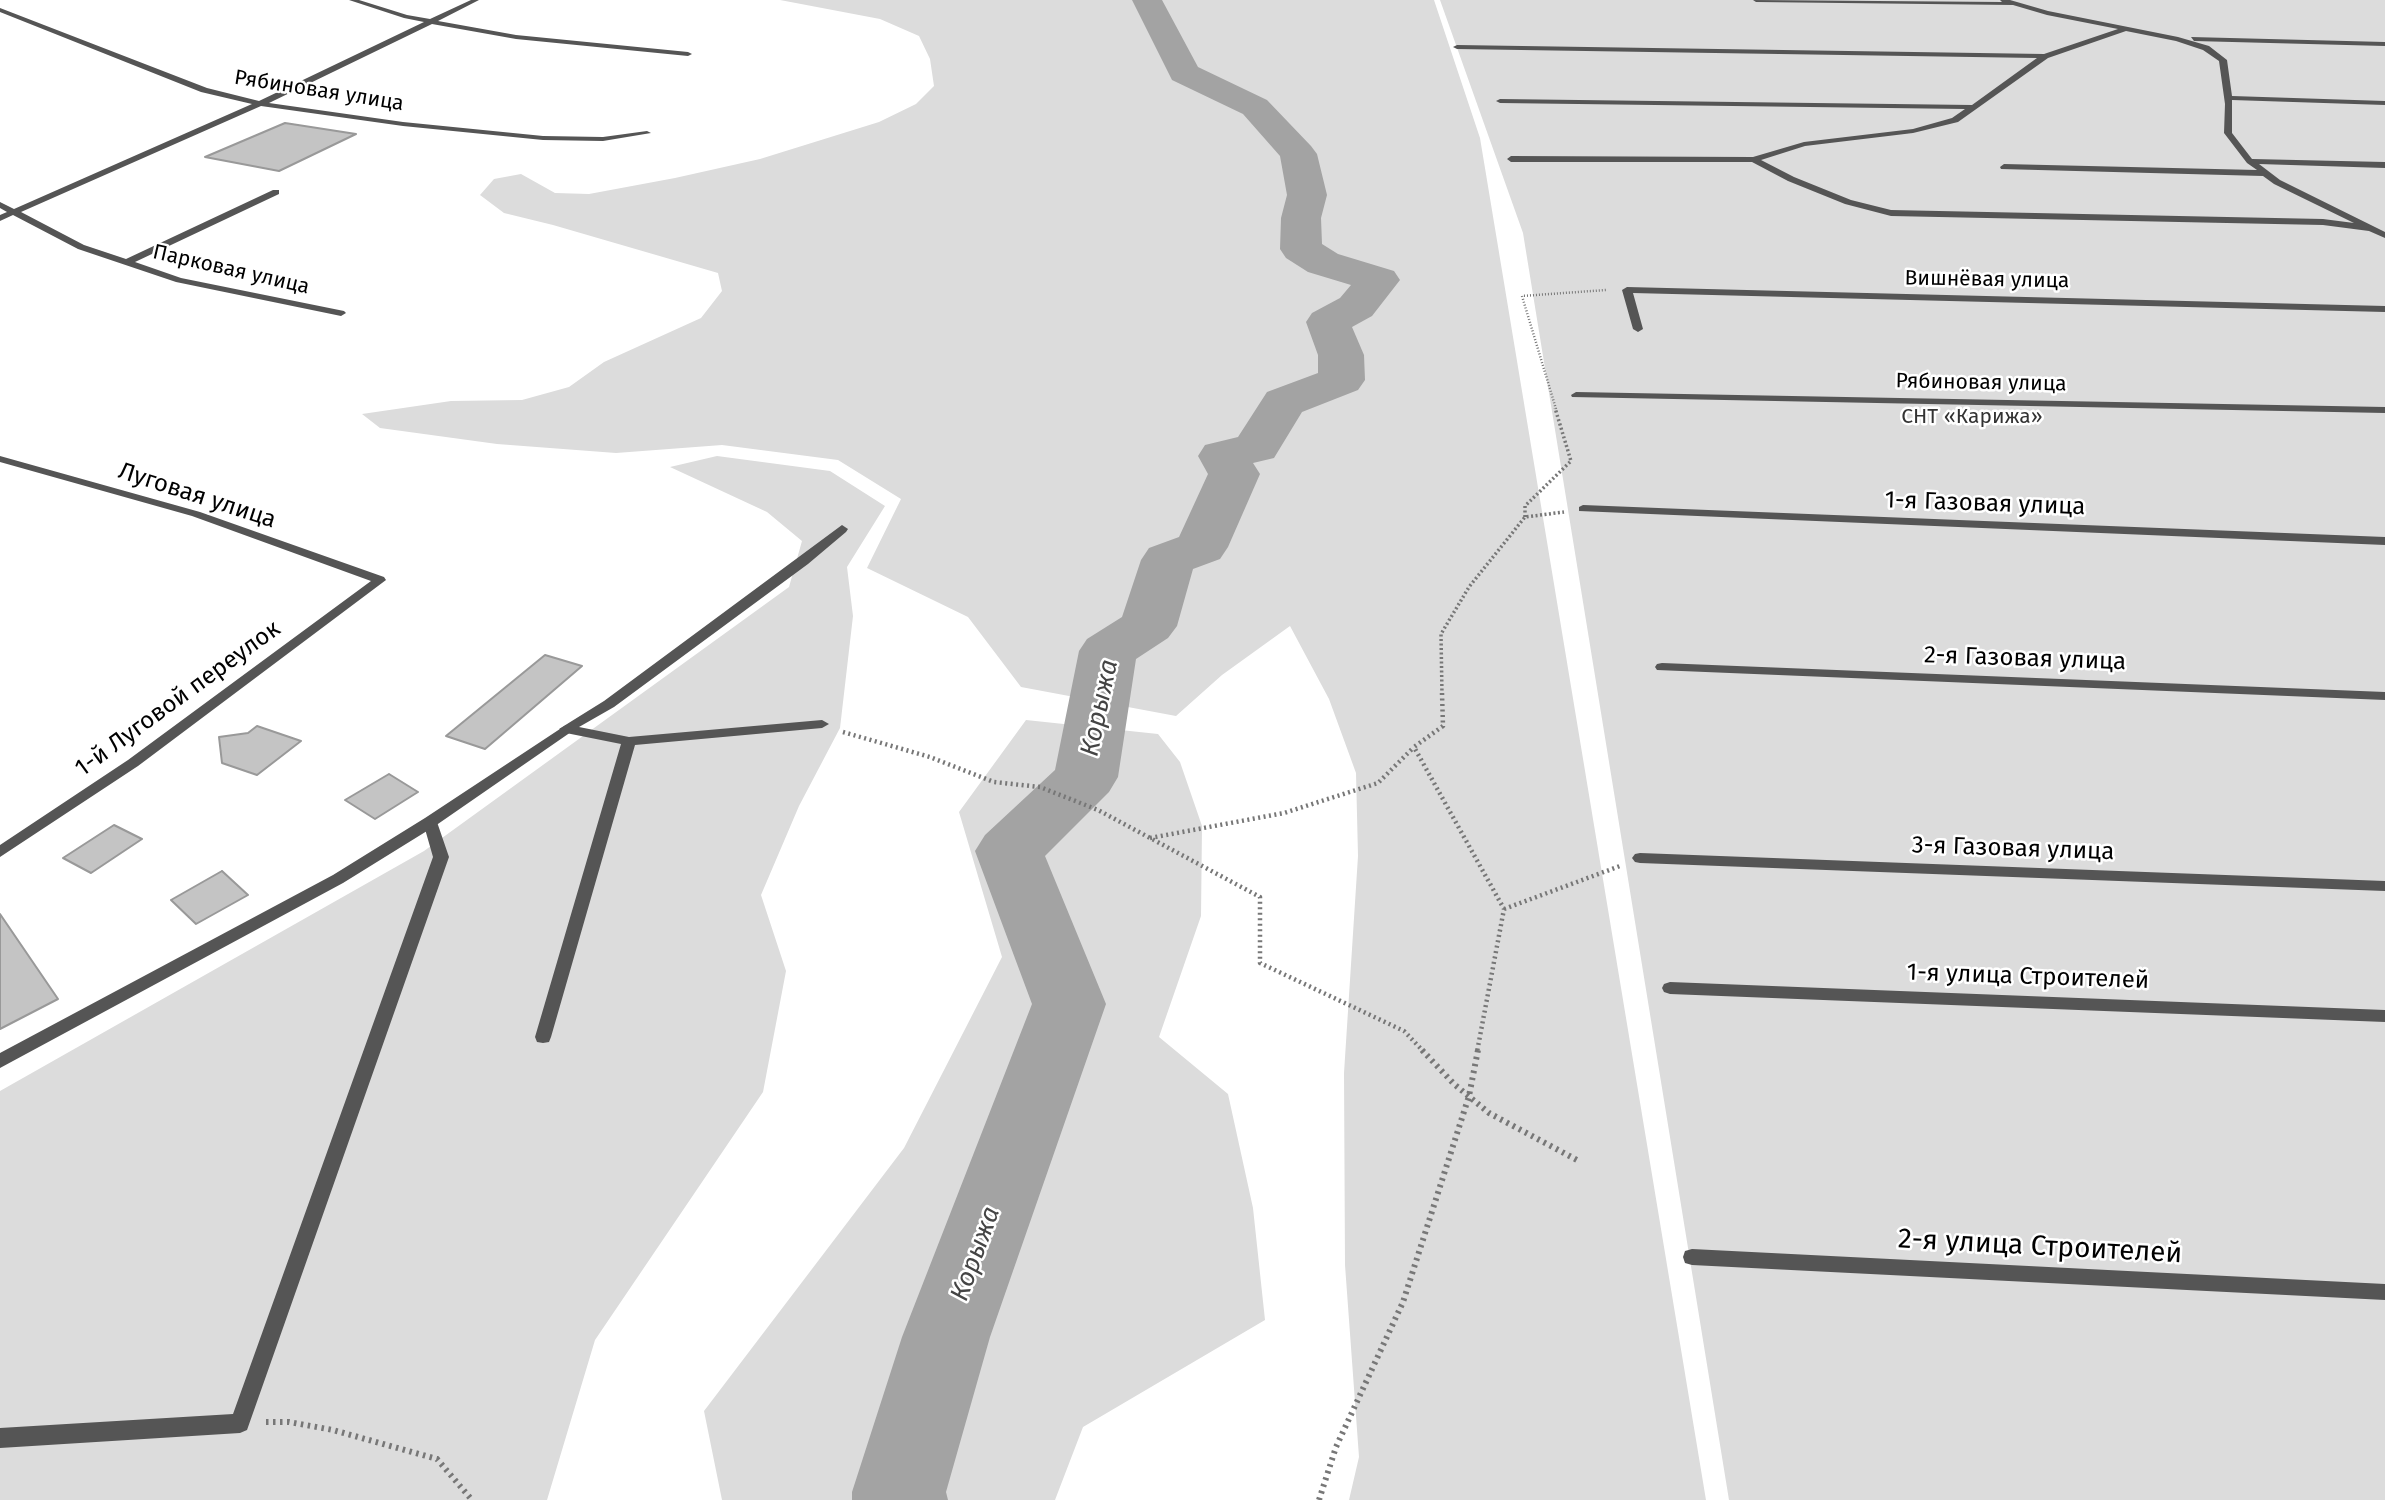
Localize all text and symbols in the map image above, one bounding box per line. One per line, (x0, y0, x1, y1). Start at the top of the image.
street label: Рябиновая улица (233, 65, 405, 117)
street label: Парковая улица (150, 240, 312, 300)
street label: Вишнёвая улица (1904, 266, 2070, 294)
street label: Рябиновая улица (1895, 369, 2067, 397)
park label: СНТ «Карижа» (1901, 404, 2043, 430)
street label: Луговая улица (114, 457, 280, 535)
street label: 1-я Газовая улица (1884, 486, 2086, 522)
street label: 1-й Луговой переулок (70, 615, 286, 783)
street label: 2-я Газовая улица (1923, 641, 2127, 677)
water label: Корыжа (1075, 657, 1125, 759)
street label: 3-я Газовая улица (1911, 831, 2115, 867)
street label: 1-я улица Строителей (1906, 958, 2150, 996)
water label: Корыжа (945, 1203, 1007, 1305)
street label: 2-я улица Строителей (1897, 1223, 2183, 1271)

